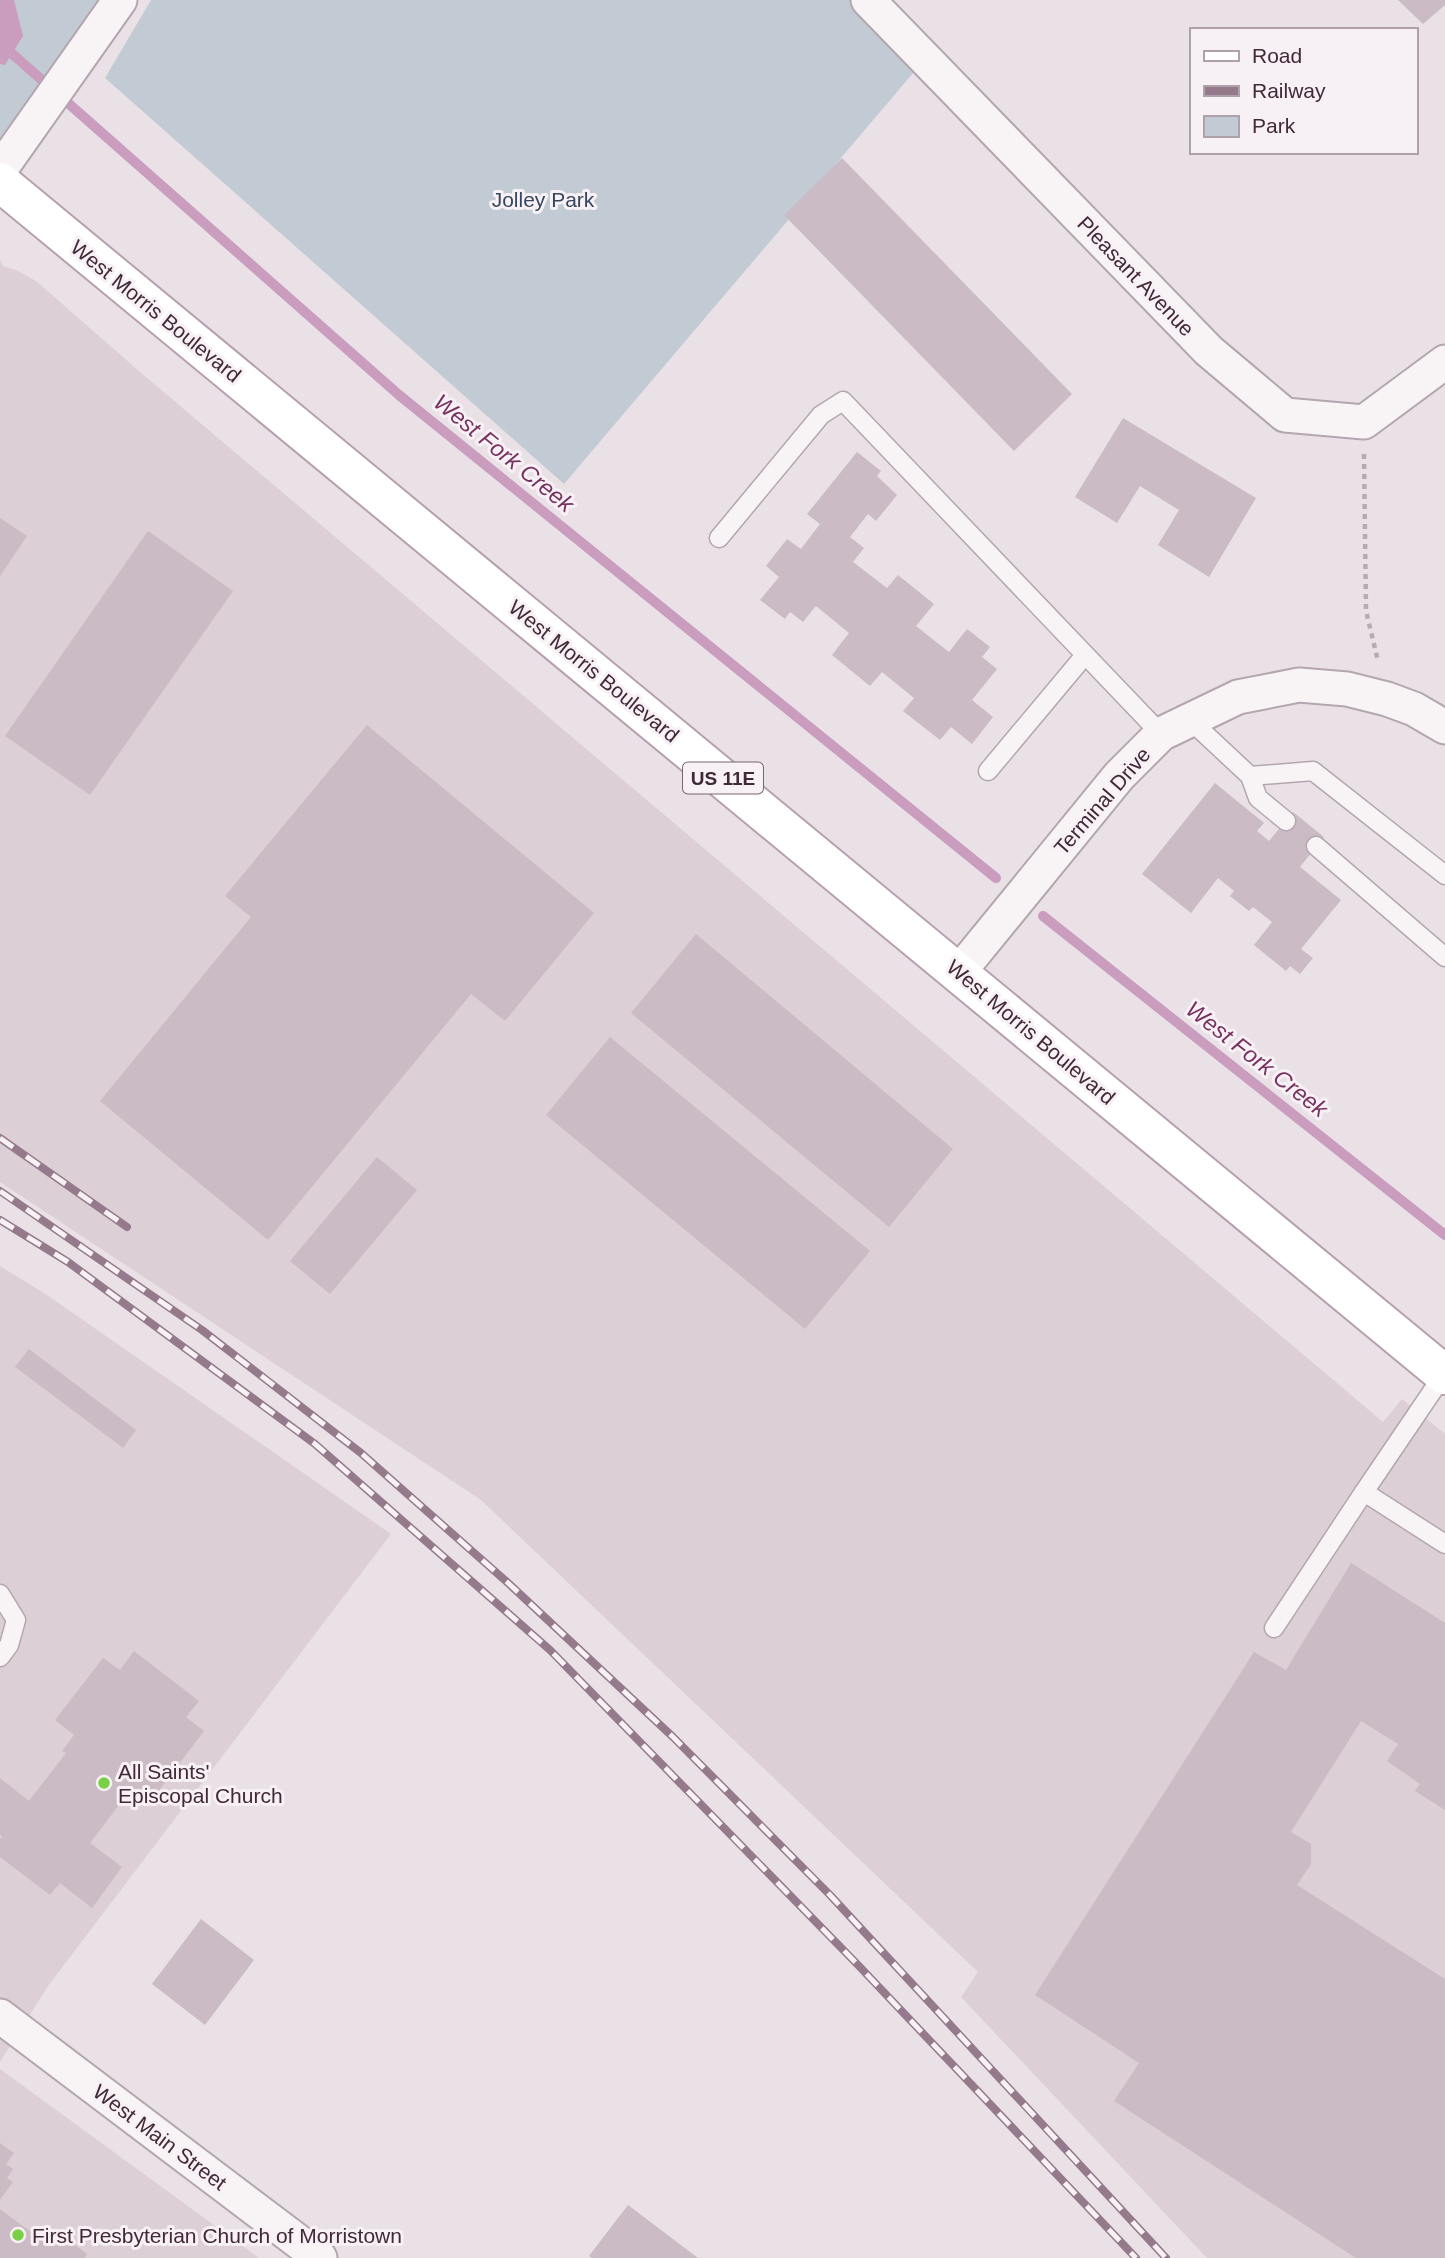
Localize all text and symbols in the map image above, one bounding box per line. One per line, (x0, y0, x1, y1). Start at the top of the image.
legend (1190, 28, 1417, 154)
text: Road (1252, 44, 1302, 67)
text: Railway (1252, 79, 1326, 102)
text: Park (1252, 114, 1296, 137)
park label: Jolley Park (492, 188, 595, 211)
street label: Pleasant Avenue (1073, 211, 1199, 341)
street label: West Morris Boulevard (66, 235, 246, 387)
water label: West Fork Creek (429, 389, 580, 518)
street label: West Morris Boulevard (504, 595, 684, 747)
street label: Terminal Drive (1049, 743, 1155, 859)
road number: US 11E (683, 762, 763, 793)
street label: West Morris Boulevard (942, 955, 1120, 1109)
water label: West Fork Creek (1181, 996, 1334, 1123)
place label: All Saints' Episcopal Church (118, 1760, 283, 1807)
marker: All Saints' Episcopal Church (96, 1775, 112, 1791)
street label: West Main Street (89, 2079, 231, 2195)
place label: First Presbyterian Church of Morristown (32, 2224, 402, 2247)
marker: First Presbyterian Church of Morristown (10, 2227, 26, 2243)

